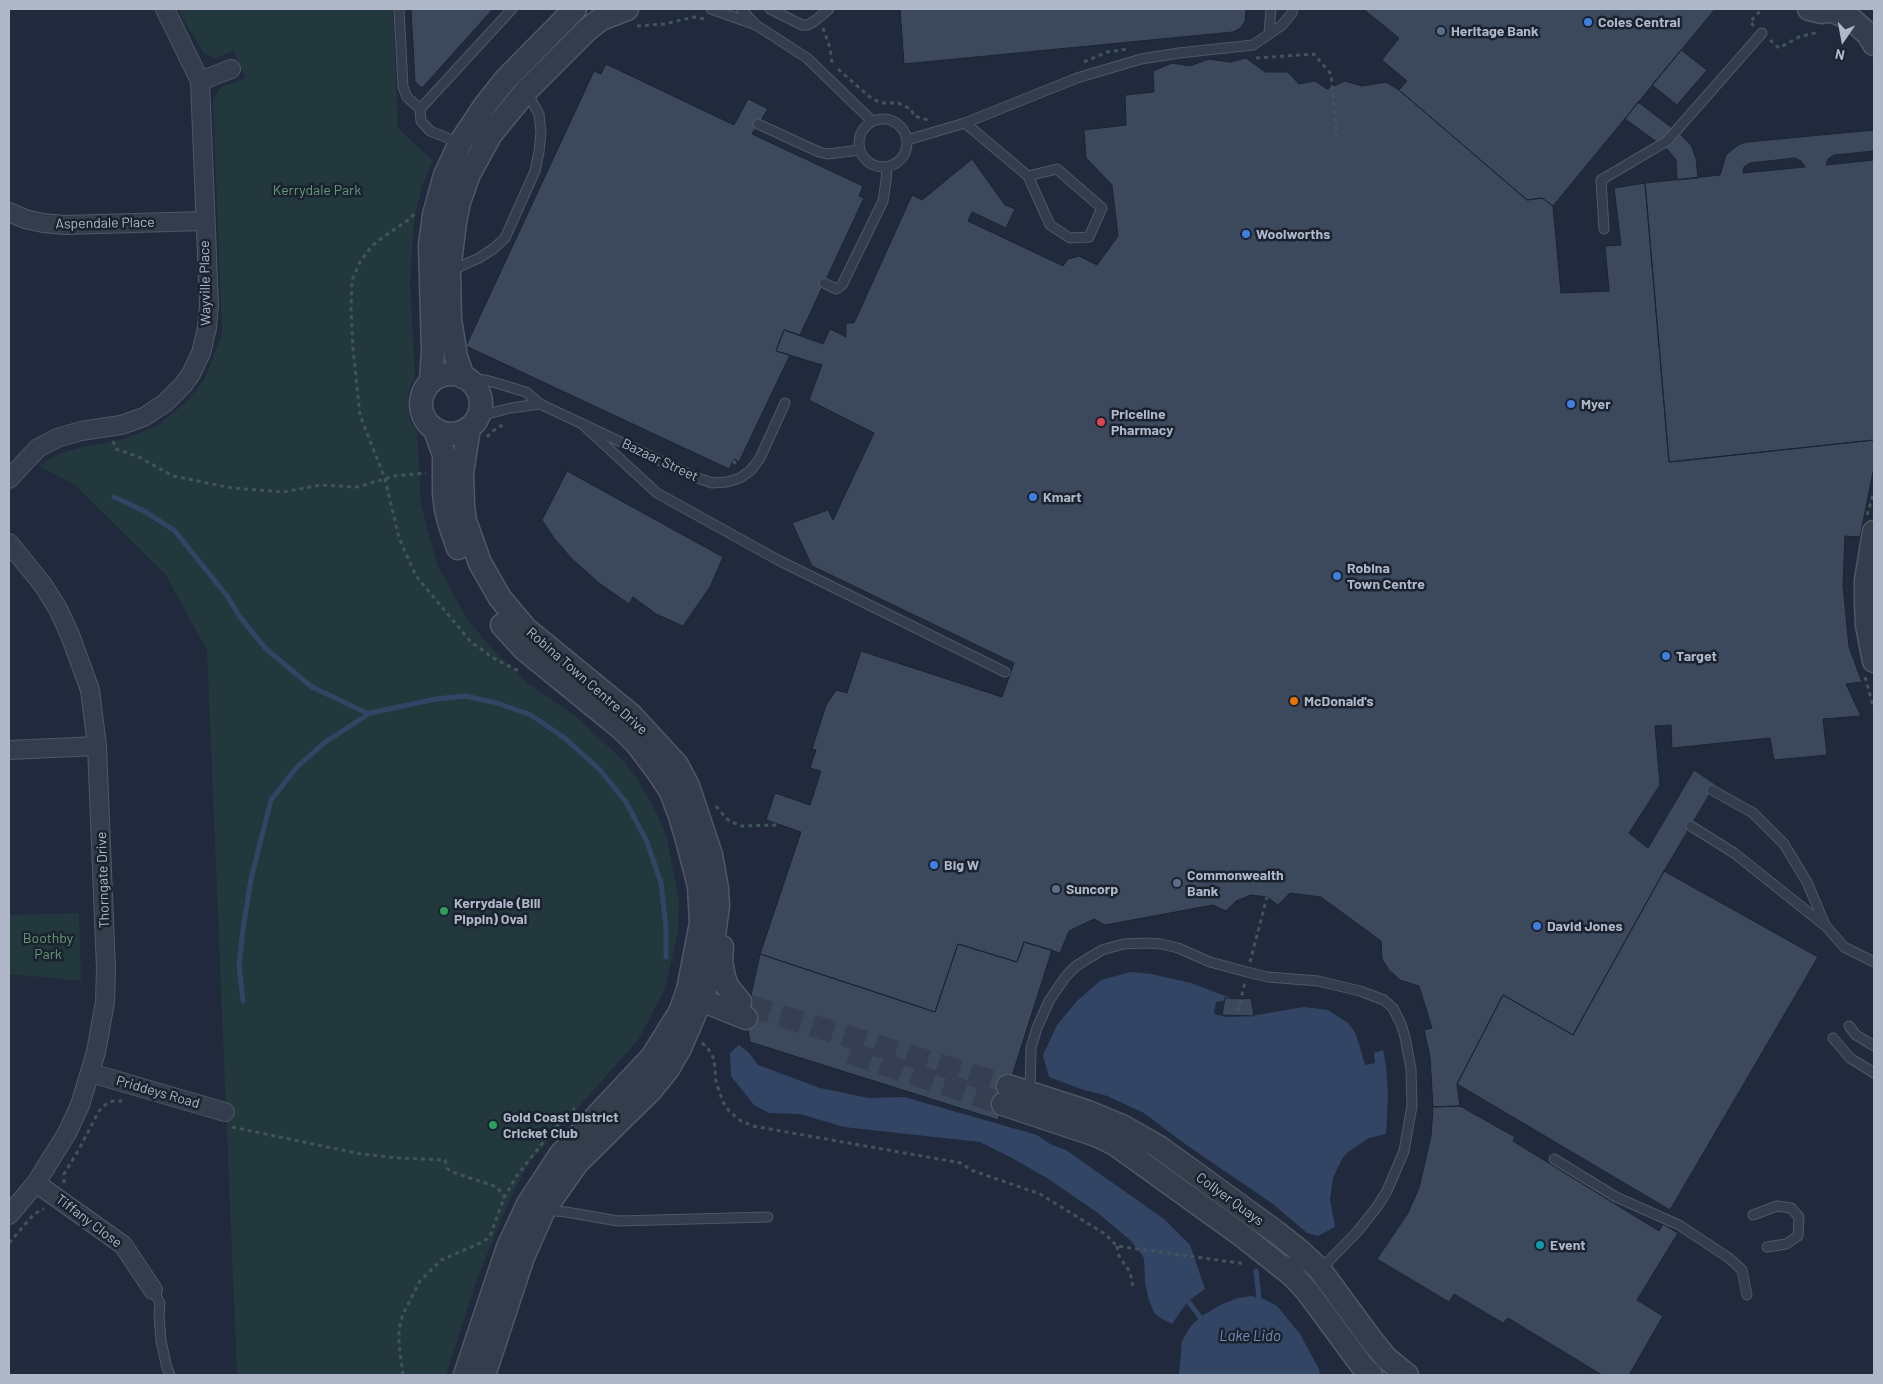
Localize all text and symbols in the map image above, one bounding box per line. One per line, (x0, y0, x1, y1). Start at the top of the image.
place label: Coles Central (1598, 14, 1680, 30)
north arrow (1818, 15, 1868, 65)
marker: Coles Central (1582, 16, 1594, 28)
place label: Heritage Bank (1451, 23, 1538, 39)
marker: Heritage Bank (1435, 25, 1447, 37)
text: N (1833, 46, 1846, 64)
park label: Kerrydale Park (273, 182, 361, 198)
street label: Aspendale Place (55, 214, 155, 232)
place label: Woolworths (1256, 226, 1330, 242)
marker: Woolworths (1240, 228, 1252, 240)
street label: Wayville Place (196, 240, 214, 326)
place label: Myer (1581, 396, 1611, 412)
marker: Myer (1565, 398, 1577, 410)
place label: Priceline Pharmacy (1111, 406, 1173, 438)
marker: Priceline Pharmacy (1095, 416, 1107, 428)
street label: Bazaar Street (619, 435, 701, 485)
place label: Kmart (1043, 489, 1082, 505)
marker: Kmart (1027, 491, 1039, 503)
place label: Robina Town Centre (1347, 560, 1425, 592)
marker: Robina Town Centre (1331, 570, 1343, 582)
street label: Robina Town Centre Drive (523, 624, 651, 738)
place label: Target (1676, 648, 1717, 664)
marker: Target (1660, 650, 1672, 662)
place label: McDonald's (1304, 693, 1373, 709)
marker: McDonald's (1288, 695, 1300, 707)
street label: Thorngate Drive (93, 831, 113, 929)
place label: Big W (944, 857, 979, 873)
marker: Big W (928, 859, 940, 871)
place label: Commonwealth Bank (1187, 867, 1284, 900)
marker: Commonwealth Bank (1171, 877, 1183, 889)
place label: Suncorp (1066, 881, 1118, 897)
marker: Suncorp (1050, 883, 1062, 895)
place label: Kerrydale (Bill Pippin) Oval (454, 895, 540, 928)
marker: Kerrydale (Bill Pippin) Oval (438, 905, 450, 917)
place label: David Jones (1547, 918, 1623, 934)
marker: David Jones (1531, 920, 1543, 932)
park label: Boothby Park (23, 930, 73, 962)
street label: Priddeys Road (114, 1072, 202, 1112)
place label: Gold Coast District Cricket Club (503, 1109, 619, 1142)
marker: Gold Coast District Cricket Club (487, 1119, 499, 1131)
street label: Collyer Quays (1193, 1169, 1267, 1229)
street label: Tiffany Close (53, 1191, 125, 1251)
place label: Event (1550, 1237, 1586, 1253)
marker: Event (1534, 1239, 1546, 1251)
water label: Lake Lido (1219, 1327, 1281, 1345)

